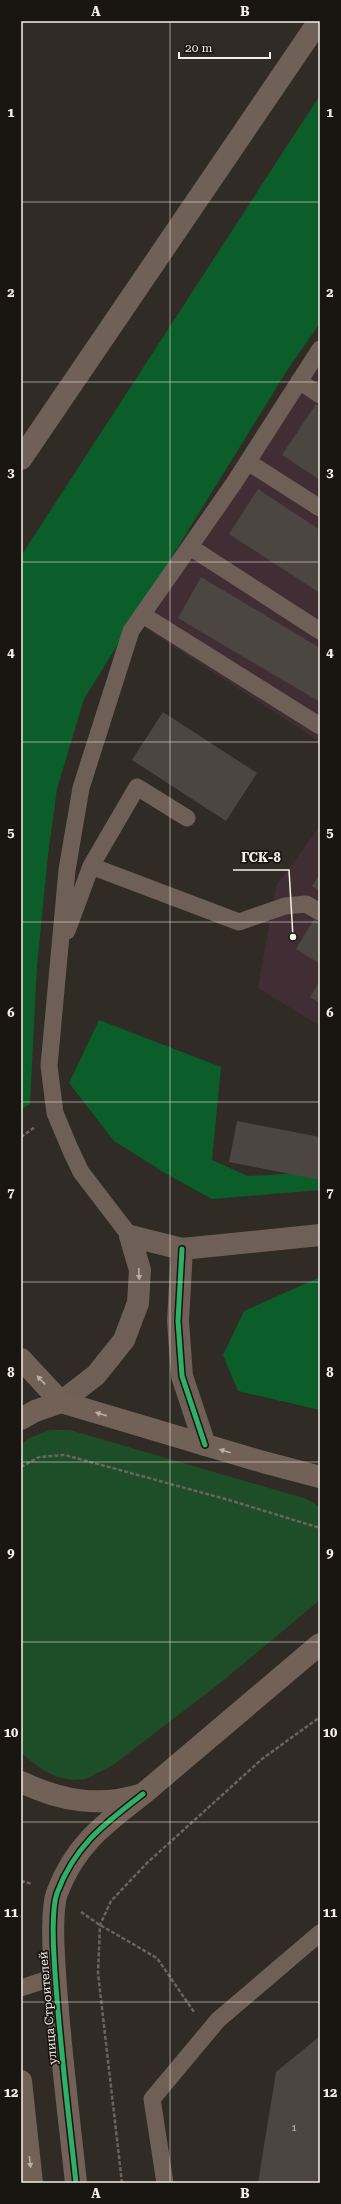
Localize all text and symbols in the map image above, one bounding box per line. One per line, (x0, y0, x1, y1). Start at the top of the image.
text: A (91, 4, 101, 19)
text: B (240, 4, 250, 19)
scale bar (179, 34, 270, 60)
text: 20 m (185, 41, 212, 55)
text: 1 (7, 105, 15, 120)
text: 1 (326, 105, 334, 120)
text: 2 (7, 285, 15, 300)
text: 2 (326, 285, 334, 300)
text: 3 (7, 465, 15, 480)
text: 3 (326, 465, 334, 480)
text: 4 (7, 645, 15, 660)
text: 4 (326, 645, 334, 660)
text: 5 (7, 825, 15, 840)
text: 5 (326, 825, 334, 840)
callout: ГСК-8 (233, 845, 289, 870)
text: ГСК-8 (241, 850, 282, 865)
text: 6 (7, 1005, 15, 1020)
text: 6 (326, 1005, 334, 1020)
text: 7 (7, 1185, 15, 1200)
text: 7 (326, 1185, 334, 1200)
one-way arrow (136, 1268, 142, 1281)
text: 8 (7, 1365, 15, 1380)
text: 8 (326, 1365, 334, 1380)
one-way arrow (37, 1376, 46, 1385)
one-way arrow (94, 1411, 106, 1417)
one-way arrow (219, 1448, 231, 1454)
text: 9 (7, 1545, 15, 1560)
text: 9 (326, 1545, 334, 1560)
text: 10 (4, 1725, 18, 1740)
text: 10 (323, 1725, 337, 1740)
text: 11 (4, 1905, 18, 1920)
text: 11 (323, 1905, 337, 1920)
street label: улица Строителей (36, 1951, 60, 2065)
text: 12 (4, 2085, 18, 2100)
text: 12 (323, 2085, 337, 2100)
house number: 1 (291, 2122, 297, 2133)
one-way arrow (26, 2156, 33, 2168)
text: A (91, 2186, 101, 2201)
text: B (240, 2186, 250, 2201)

